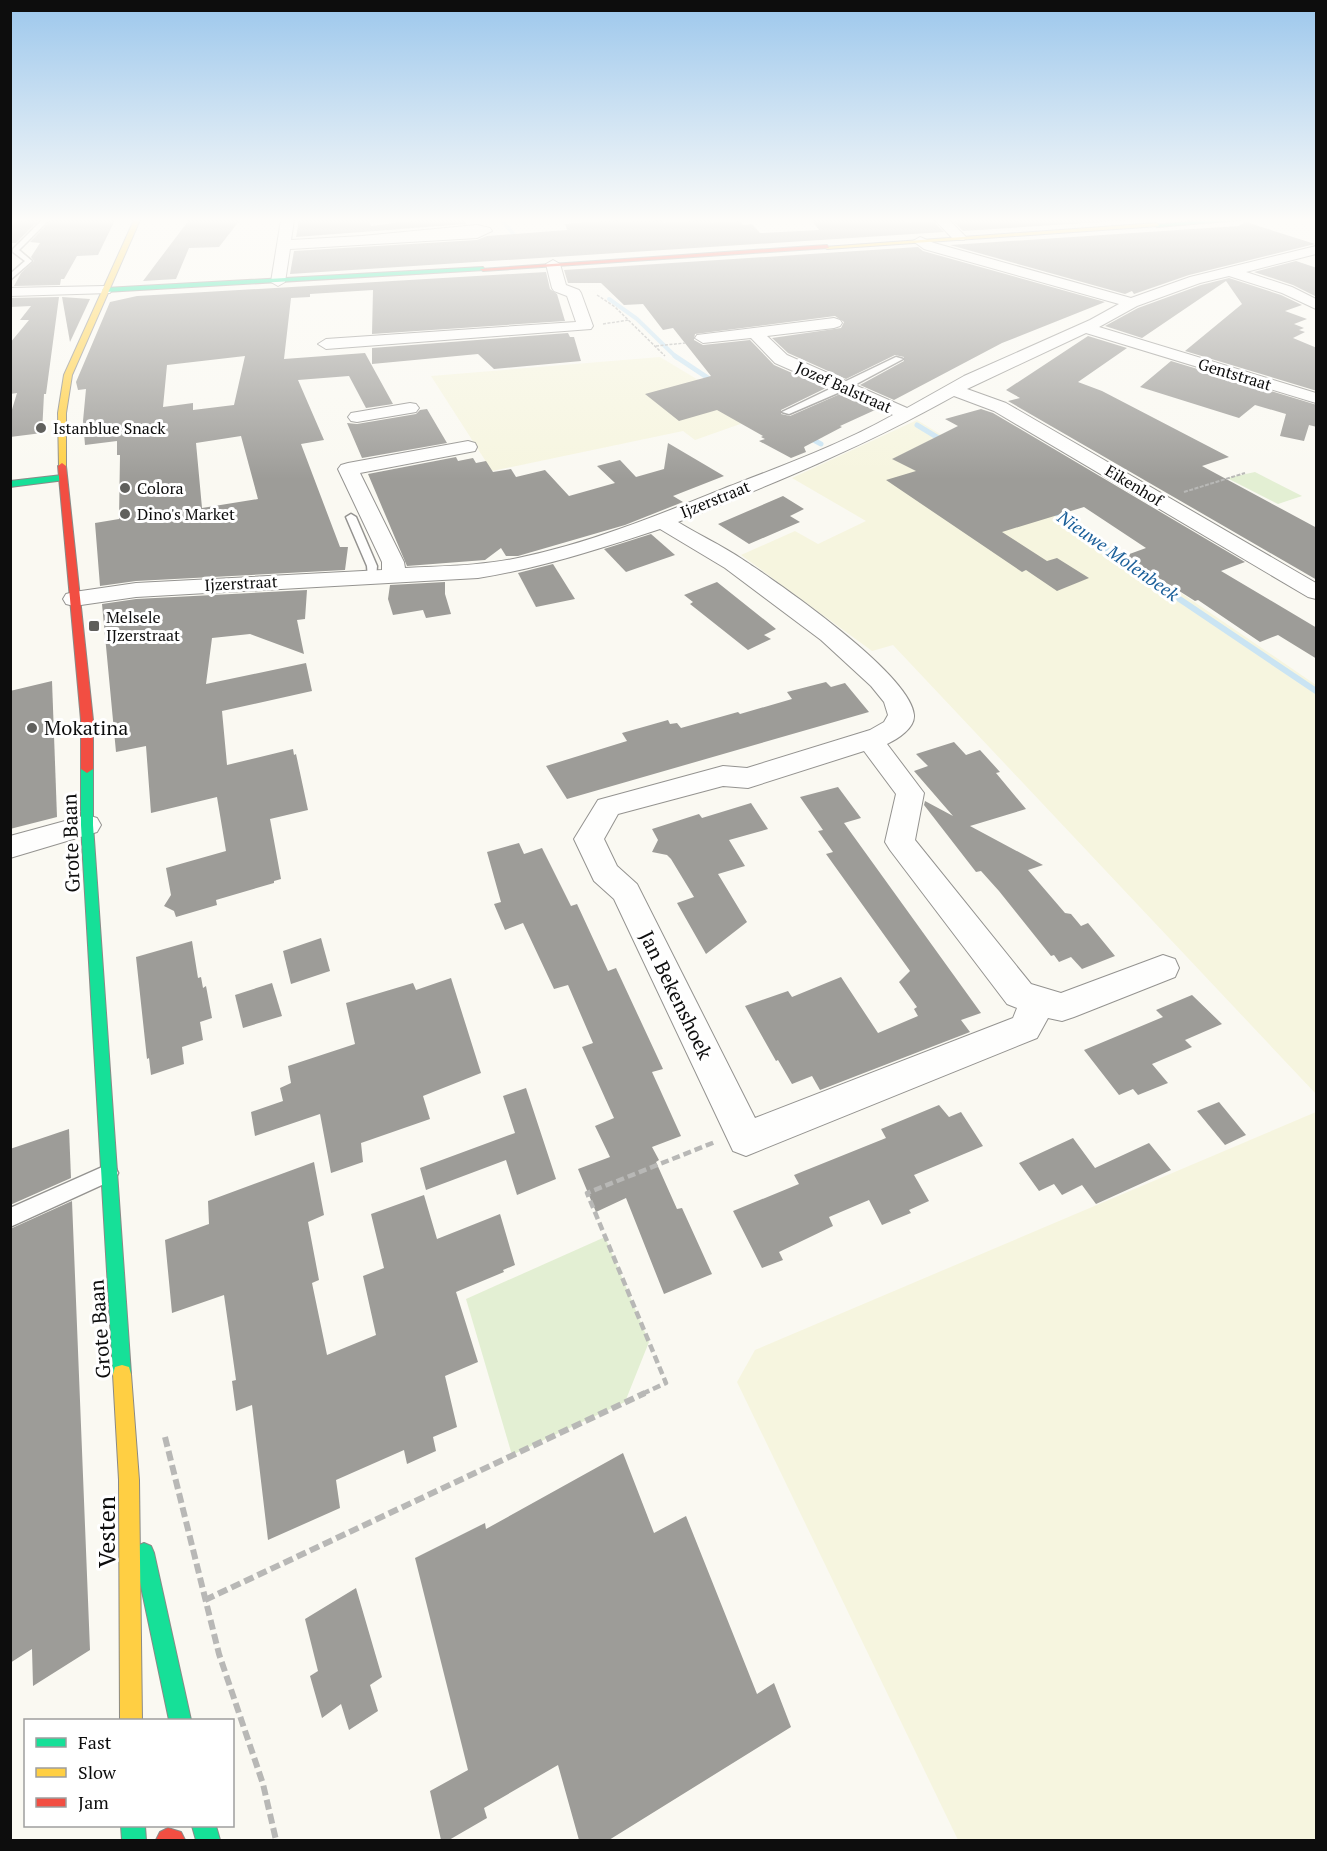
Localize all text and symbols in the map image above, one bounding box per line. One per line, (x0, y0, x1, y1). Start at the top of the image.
street label: Gentstraat (1196, 352, 1274, 396)
street label: Jozef Balstraat (792, 356, 896, 418)
place label: Istanblue Snack (53, 417, 166, 439)
marker: Istanblue Snack (34, 421, 48, 435)
street label: Eikenhof (1101, 459, 1168, 512)
street label: Ijzerstraat (677, 475, 753, 523)
place label: Colora (137, 477, 184, 499)
marker: Colora (118, 481, 132, 495)
place label: Dino's Market (137, 503, 235, 525)
water label: Nieuwe Molenbeek (1052, 504, 1184, 606)
marker: Dino's Market (118, 507, 132, 521)
street label: Ijzerstraat (204, 570, 278, 596)
place label: Melsele IJzerstraat (106, 606, 180, 646)
marker: Melsele IJzerstraat (87, 619, 101, 633)
place label: Mokatina (44, 714, 128, 741)
marker: Mokatina (25, 721, 39, 735)
street label: Grote Baan (55, 793, 86, 893)
street label: Jan Bekenshoek (634, 926, 720, 1064)
street label: Grote Baan (83, 1279, 116, 1379)
street label: Vesten (90, 1496, 122, 1568)
legend (24, 1719, 234, 1827)
text: Fast (78, 1730, 112, 1754)
text: Slow (78, 1760, 117, 1784)
text: Jam (78, 1790, 109, 1814)

